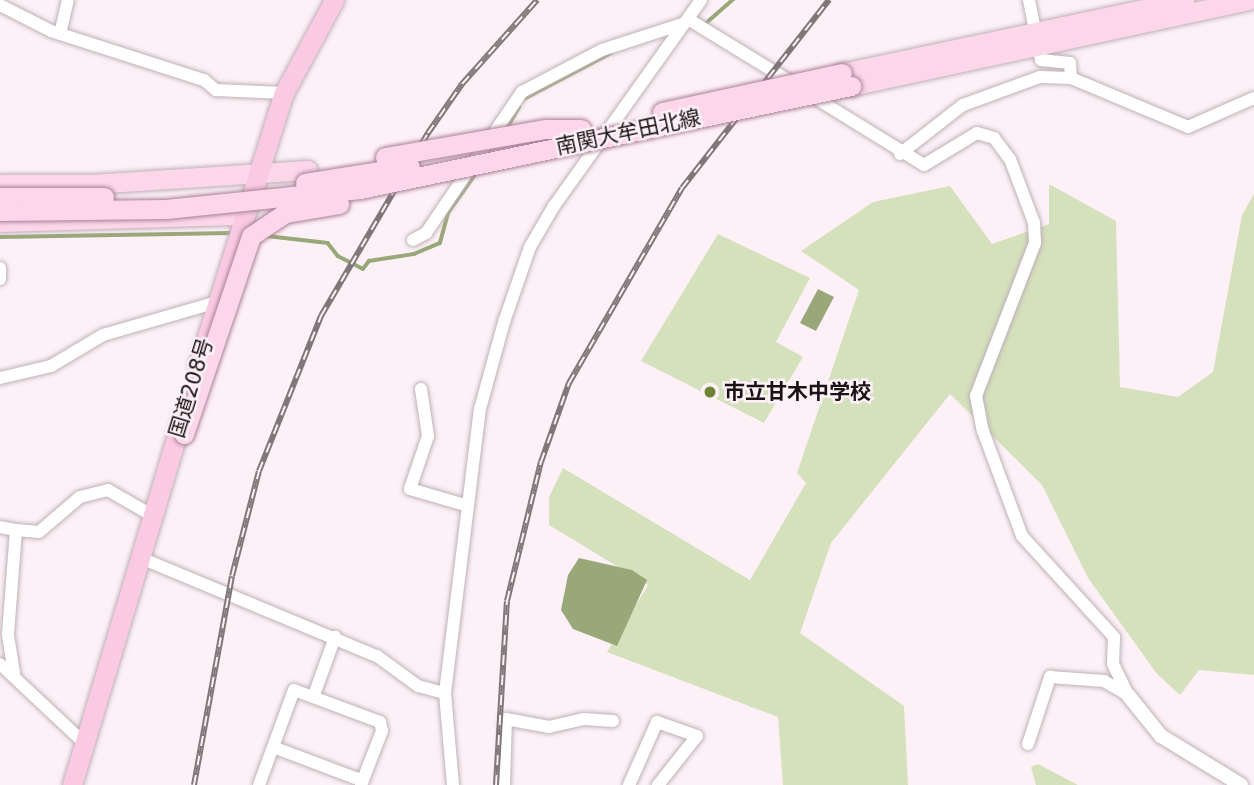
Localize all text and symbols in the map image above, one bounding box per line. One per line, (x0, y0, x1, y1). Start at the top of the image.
street label: 南関大牟田北線 (553, 104, 703, 160)
street label: 国道208号 (164, 335, 218, 441)
place label: 市立甘木中学校 (724, 379, 871, 405)
marker: 市立甘木中学校 (702, 384, 718, 400)

